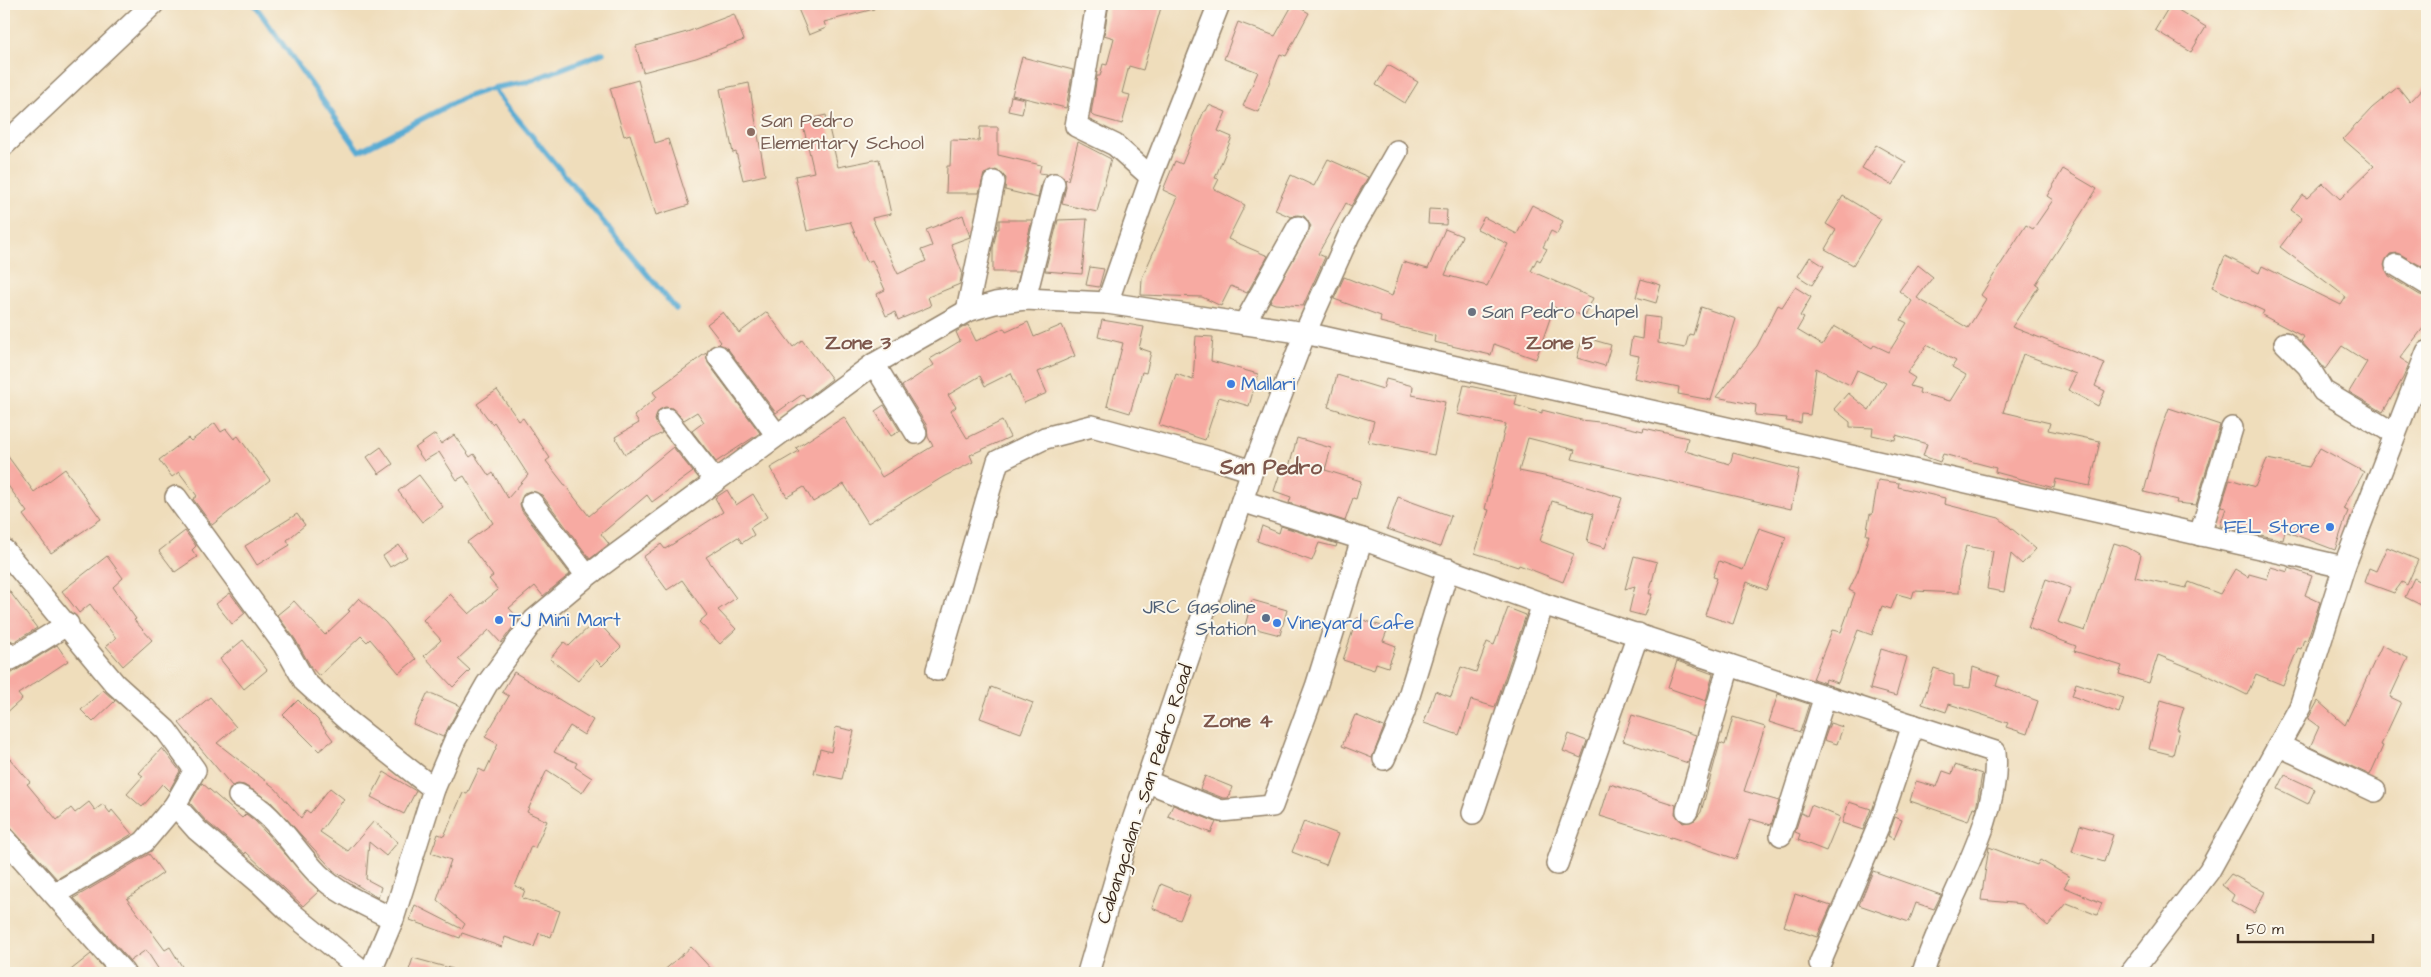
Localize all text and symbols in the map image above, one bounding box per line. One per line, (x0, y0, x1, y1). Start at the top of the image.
place label: San Pedro Elementary School (761, 108, 924, 158)
marker: San Pedro Elementary School (745, 126, 757, 138)
place label: San Pedro Chapel (1482, 299, 1638, 326)
marker: San Pedro Chapel (1466, 306, 1478, 318)
district label: Zone 3 (825, 329, 892, 357)
district label: Zone 5 (1526, 329, 1597, 357)
place label: Mallari (1241, 371, 1296, 398)
marker: Mallari (1225, 378, 1237, 390)
district label: San Pedro (1219, 453, 1322, 482)
place label: FEL Store (2223, 514, 2320, 541)
marker: FEL Store (2324, 521, 2336, 533)
place label: JRC Gasoline Station (1143, 594, 1256, 643)
place label: TJ Mini Mart (509, 607, 621, 634)
place label: Vineyard Cafe (1287, 610, 1414, 638)
marker: JRC Gasoline Station (1260, 612, 1272, 624)
marker: TJ Mini Mart (493, 614, 505, 626)
marker: Vineyard Cafe (1271, 617, 1283, 629)
street label: Cabangcalan - San Pedro Road (1090, 661, 1201, 927)
district label: Zone 4 (1203, 707, 1273, 735)
scale bar (2238, 912, 2374, 944)
text: 50 m (2246, 919, 2284, 940)

